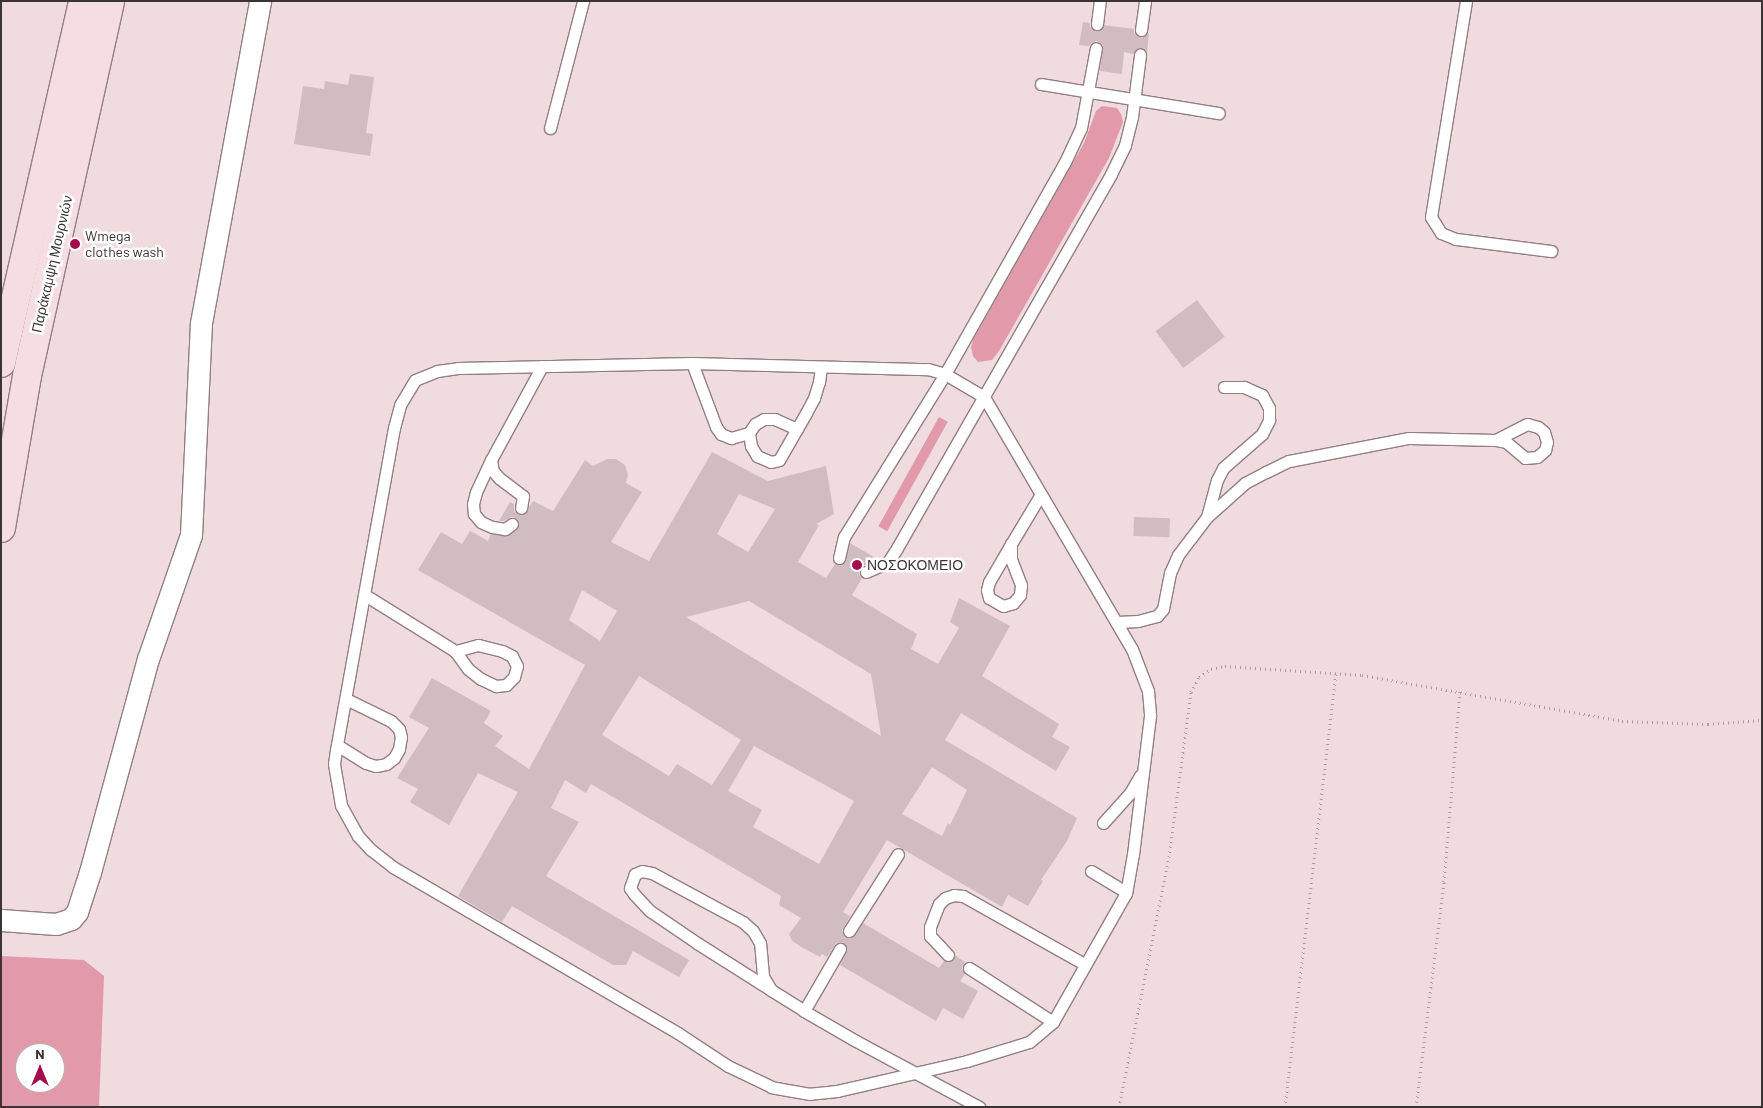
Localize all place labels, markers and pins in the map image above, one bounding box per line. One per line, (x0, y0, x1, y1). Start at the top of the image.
place label: Wmega clothes wash (85, 228, 164, 260)
marker: Wmega clothes wash (69, 238, 81, 250)
place label: ΝΟΣΟΚΟΜΕΙΟ (867, 557, 963, 573)
marker: ΝΟΣΟΚΟΜΕΙΟ (851, 559, 863, 571)

